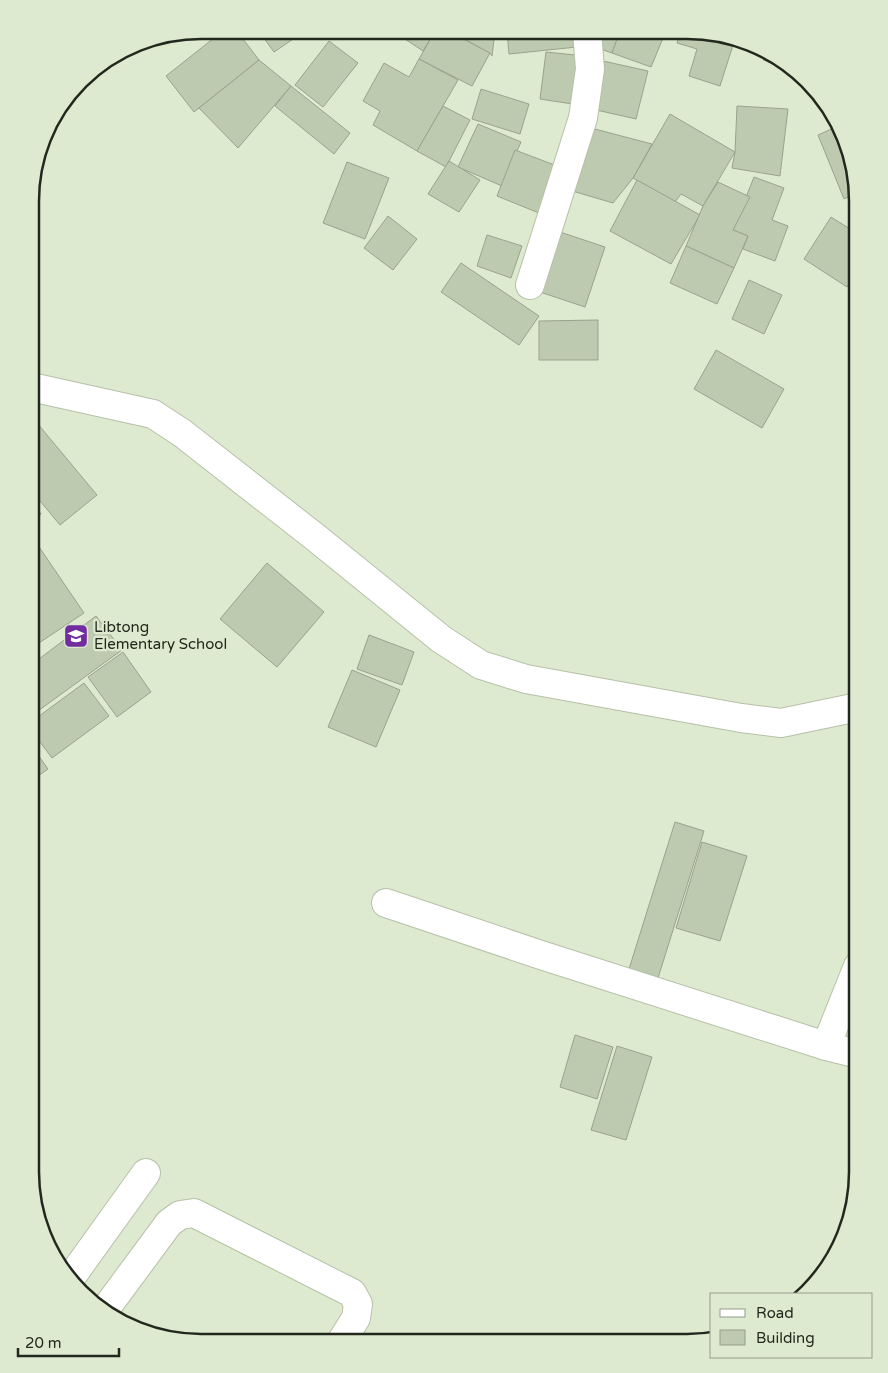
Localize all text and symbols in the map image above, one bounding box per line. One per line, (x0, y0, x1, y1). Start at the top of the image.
place label: Libtong Elementary School (94, 618, 227, 653)
school or university icon: Libtong Elementary School (63, 623, 89, 649)
legend (710, 1293, 873, 1358)
text: Road (756, 1304, 794, 1322)
scale bar (18, 1326, 119, 1358)
text: Building (756, 1329, 815, 1347)
text: 20 m (25, 1334, 62, 1352)

